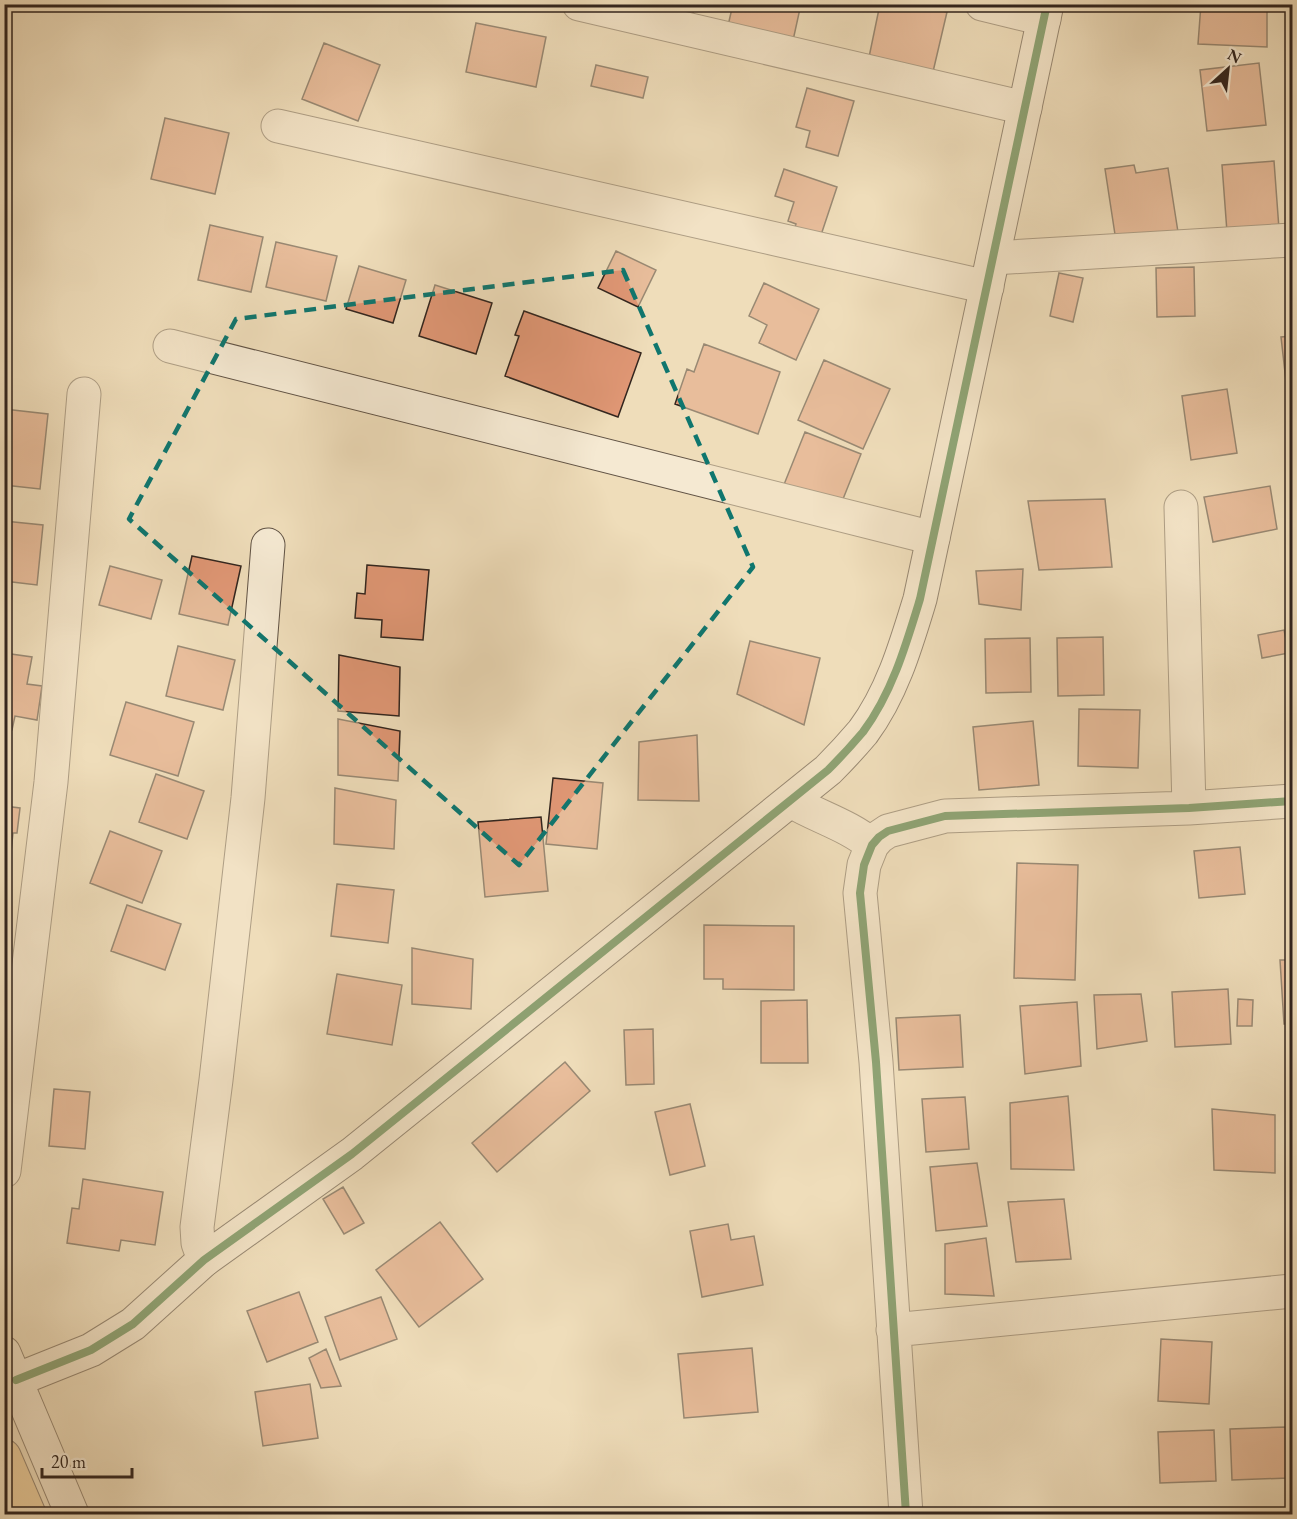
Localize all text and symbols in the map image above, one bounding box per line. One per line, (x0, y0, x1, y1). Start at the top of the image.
north arrow (1198, 39, 1258, 99)
text: N (1224, 44, 1245, 68)
scale bar (42, 1441, 132, 1479)
text: 20 m (51, 1450, 86, 1473)

